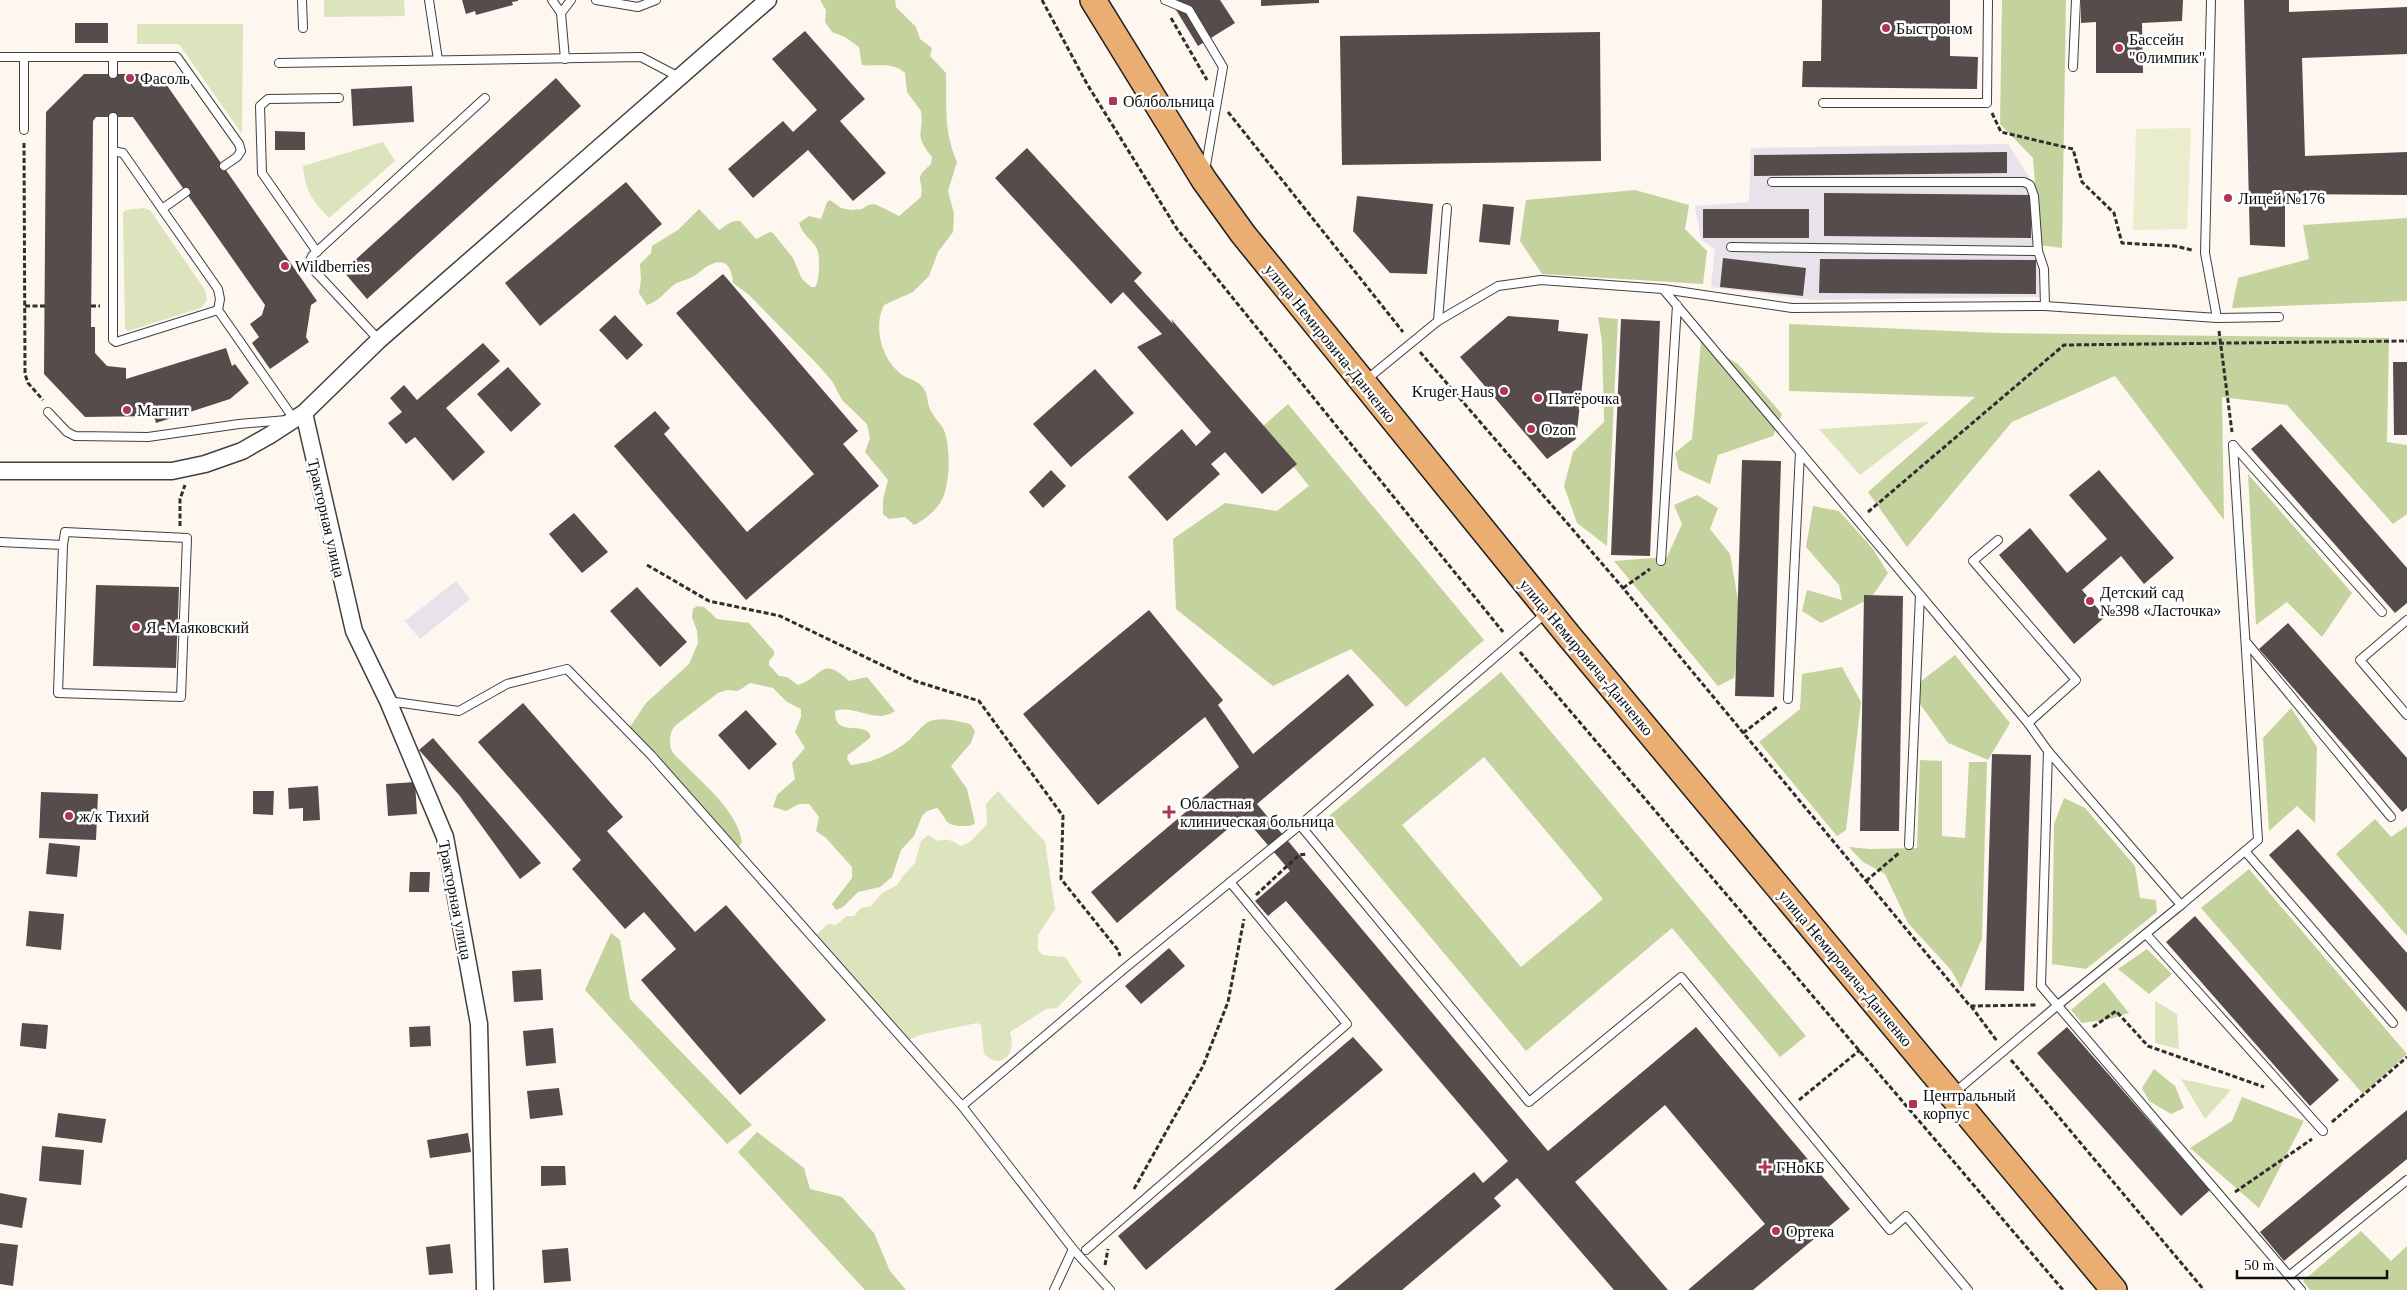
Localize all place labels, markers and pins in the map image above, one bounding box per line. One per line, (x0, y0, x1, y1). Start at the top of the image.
place label: Быстроном (1896, 20, 1973, 38)
marker: Быстроном (1880, 22, 1892, 34)
place label: Бассейн "Олимпик" (2129, 31, 2205, 66)
marker: Бассейн "Олимпик" (2113, 42, 2125, 54)
place label: Фасоль (140, 70, 190, 87)
marker: Фасоль (124, 72, 136, 84)
place label: Облбольница (1123, 93, 1214, 111)
marker: Облбольница (1107, 95, 1119, 107)
place label: Лицей №176 (2238, 190, 2325, 208)
marker: Лицей №176 (2222, 192, 2234, 204)
place label: Wildberries (295, 258, 370, 275)
marker: Wildberries (279, 260, 291, 272)
place label: Kruger Haus (1412, 383, 1494, 401)
marker: Kruger Haus (1498, 385, 1510, 397)
place label: Пятёрочка (1548, 390, 1619, 408)
marker: Пятёрочка (1532, 392, 1544, 404)
place label: Магнит (137, 402, 189, 419)
marker: Магнит (121, 404, 133, 416)
place label: Ozon (1541, 421, 1576, 438)
marker: Ozon (1525, 423, 1537, 435)
place label: Детский сад №398 «Ласточка» (2100, 584, 2221, 619)
marker: Детский сад №398 «Ласточка» (2084, 595, 2096, 607)
place label: Я -Маяковский (146, 619, 250, 636)
marker: Я -Маяковский (130, 621, 142, 633)
place label: Областная клиническая больница (1180, 795, 1334, 831)
marker: Областная клиническая больница (1162, 805, 1176, 819)
place label: ж/к Тихий (78, 808, 150, 825)
marker: ж/к Тихий (63, 810, 75, 822)
place label: Центральный корпус (1923, 1087, 2016, 1123)
marker: Центральный корпус (1907, 1098, 1919, 1110)
place label: ГНоКБ (1776, 1159, 1825, 1176)
marker: ГНоКБ (1758, 1160, 1772, 1174)
place label: Ортека (1786, 1223, 1834, 1241)
marker: Ортека (1770, 1225, 1782, 1237)

